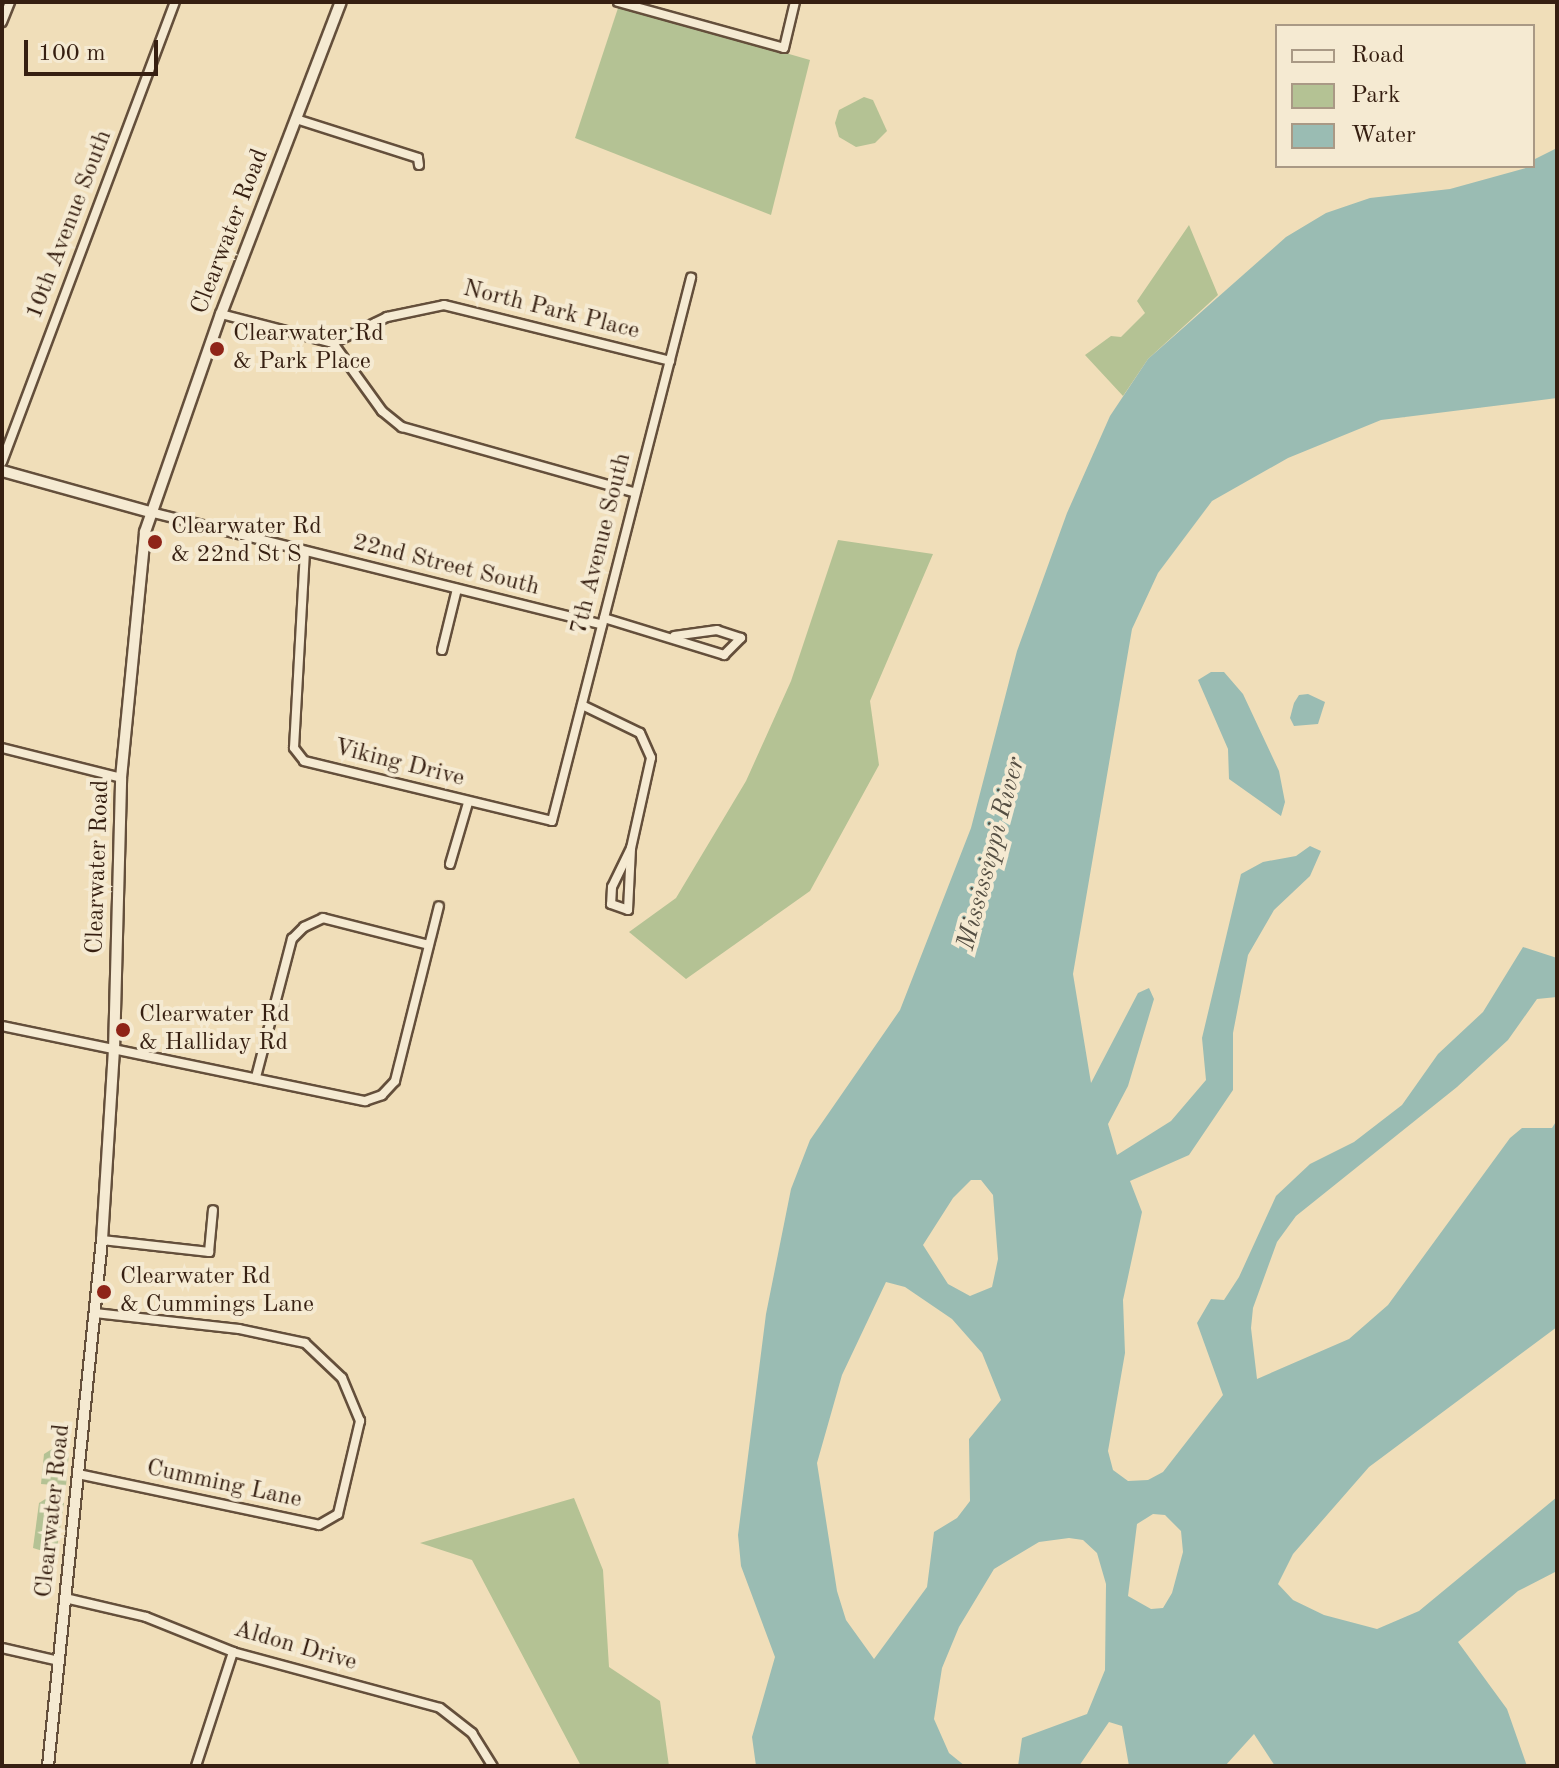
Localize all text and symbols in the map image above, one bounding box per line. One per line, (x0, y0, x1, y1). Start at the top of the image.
scale bar (28, 24, 162, 74)
legend (1275, 24, 1535, 168)
text: 100 m (38, 42, 106, 66)
text: Road (1351, 44, 1404, 68)
text: Park (1351, 84, 1400, 108)
text: Water (1351, 124, 1416, 148)
street label: 10th Avenue South (21, 126, 119, 324)
street label: Clearwater Road (186, 145, 276, 319)
street label: North Park Place (460, 275, 642, 347)
place label: Clearwater Rd & Park Place (233, 321, 384, 377)
marker: Clearwater Rd & Park Place (208, 340, 226, 358)
street label: 7th Avenue South (566, 450, 638, 638)
place label: Clearwater Rd & 22nd St S (171, 514, 322, 570)
street label: 22nd Street South (350, 529, 542, 603)
marker: Clearwater Rd & 22nd St S (146, 533, 164, 551)
street label: Viking Drive (331, 734, 467, 794)
water label: Mississippi River (951, 754, 1033, 954)
street label: Clearwater Road (82, 779, 116, 955)
place label: Clearwater Rd & Halliday Rd (139, 1002, 290, 1058)
marker: Clearwater Rd & Halliday Rd (114, 1021, 132, 1039)
place label: Clearwater Rd & Cummings Lane (120, 1264, 314, 1320)
marker: Clearwater Rd & Cummings Lane (95, 1283, 113, 1301)
street label: Clearwater Road (31, 1423, 77, 1599)
street label: Cumming Lane (144, 1454, 304, 1516)
street label: Aldon Drive (230, 1616, 360, 1678)

